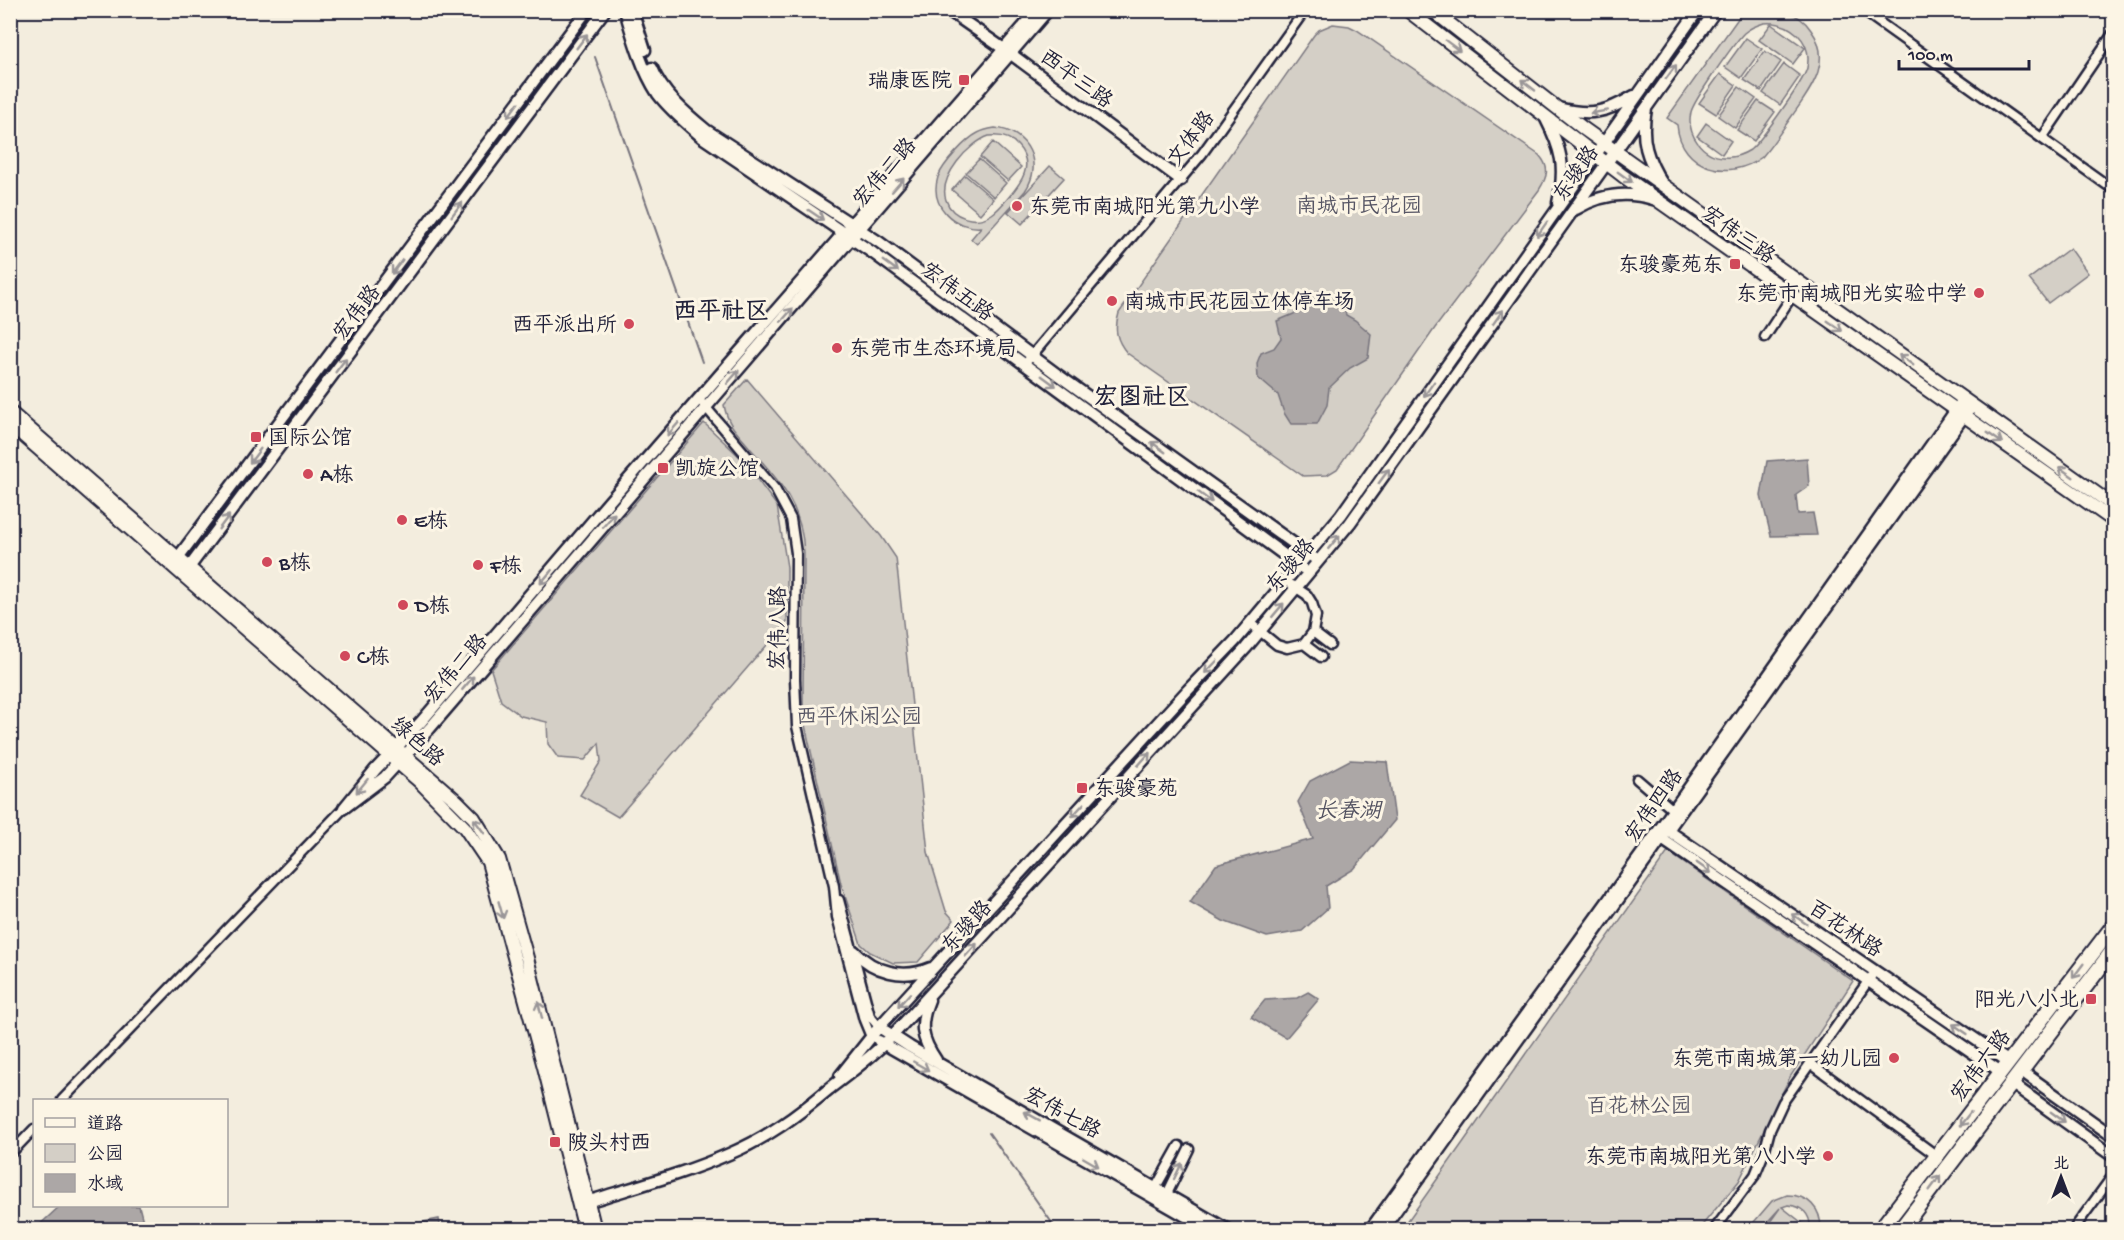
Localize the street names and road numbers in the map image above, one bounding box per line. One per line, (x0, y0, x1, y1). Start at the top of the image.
street label: 西平三路 (1034, 44, 1117, 116)
street label: 文体路 (1162, 106, 1222, 173)
street label: 宏伟二路 (848, 133, 924, 214)
street label: 东骏路 (1548, 141, 1606, 208)
street label: 宏伟三路 (1695, 201, 1780, 271)
street label: 宏伟五路 (915, 257, 998, 329)
street label: 宏伟路 (328, 280, 388, 347)
street label: 东骏路 (1261, 534, 1323, 599)
street label: 宏伟八路 (765, 586, 794, 670)
street label: 宏伟二路 (419, 629, 495, 710)
street label: 绿色路 (384, 712, 449, 774)
street label: 宏伟四路 (1620, 764, 1690, 849)
street label: 东骏路 (937, 895, 999, 960)
street label: 百花林路 (1802, 895, 1887, 965)
street label: 宏伟六路 (1946, 1025, 2018, 1108)
street label: 宏伟七路 (1019, 1082, 1105, 1146)

